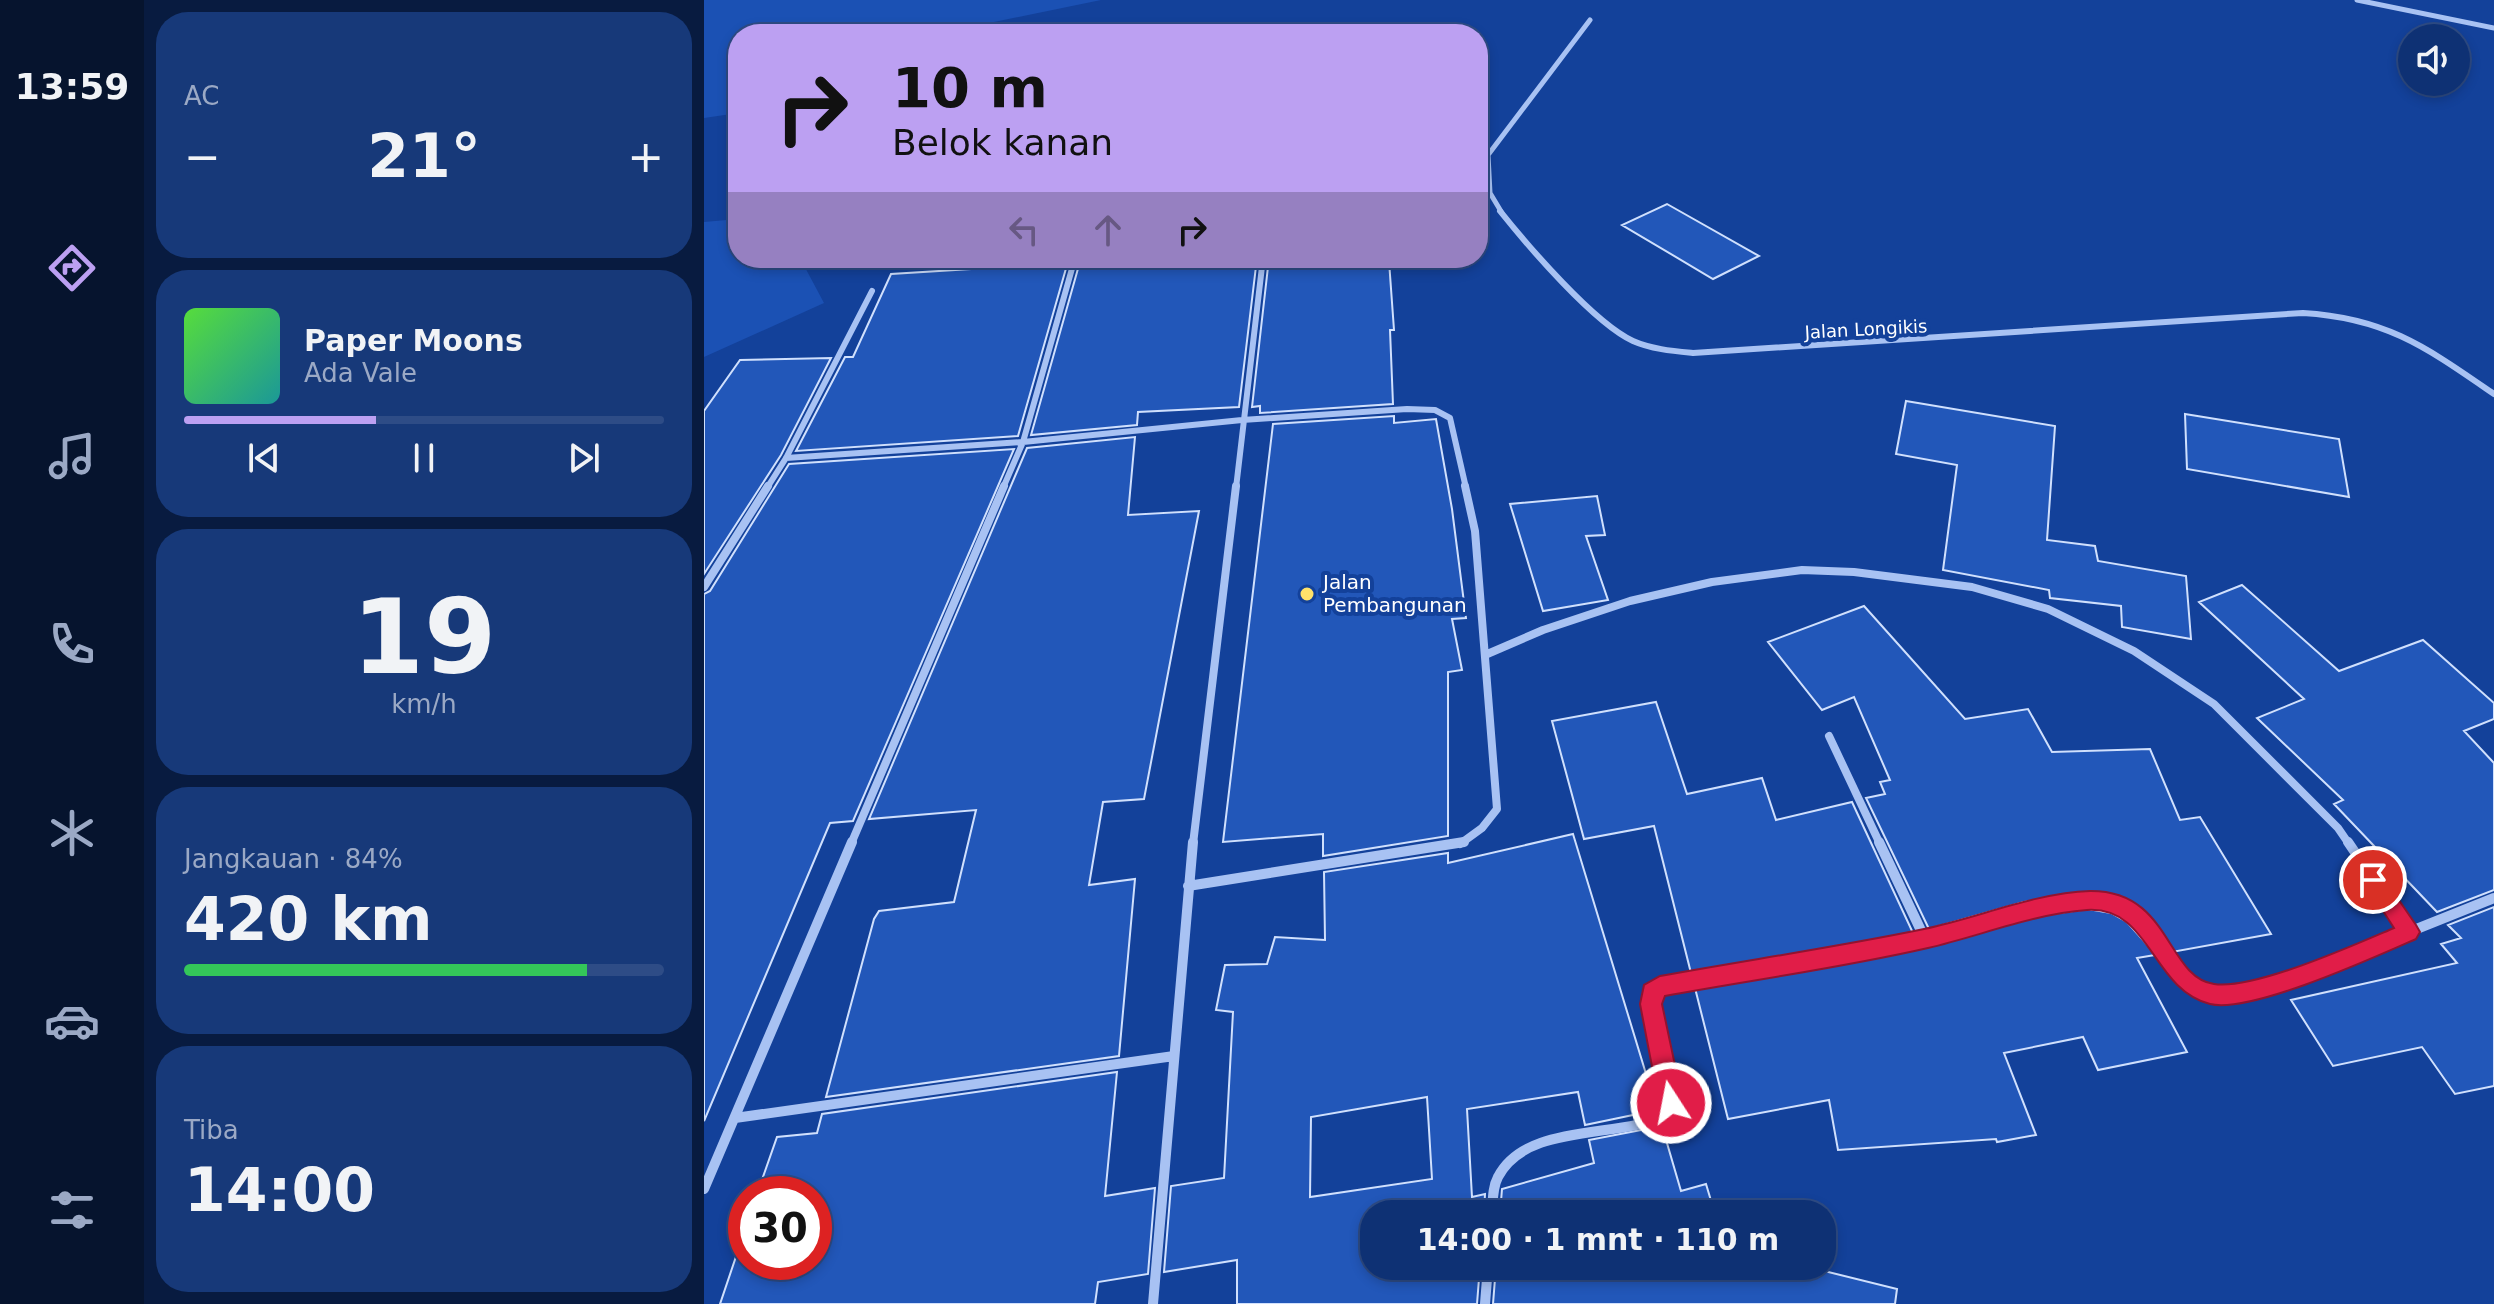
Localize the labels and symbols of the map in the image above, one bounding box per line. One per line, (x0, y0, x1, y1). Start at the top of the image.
street label: Jalan Longikis (1803, 315, 1928, 343)
place label: Jalan Pembangunan (1321, 570, 1467, 617)
marker: Jalan Pembangunan (1298, 585, 1316, 603)
pin (2339, 846, 2407, 914)
position arrow (1629, 1061, 1713, 1145)
speed limit sign: 30 (728, 1176, 832, 1280)

